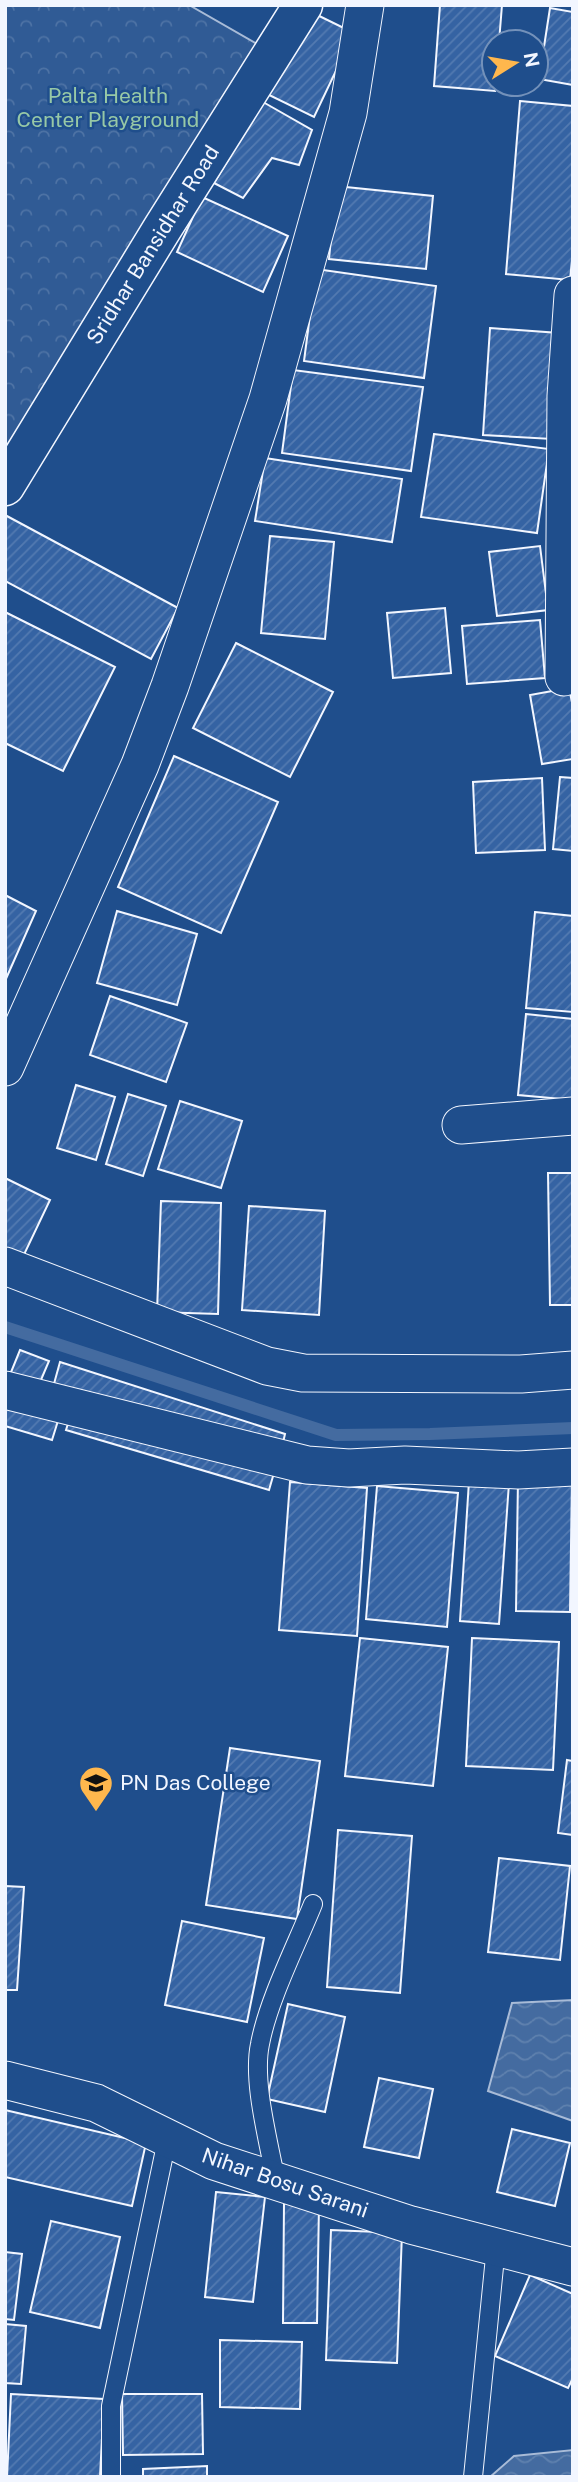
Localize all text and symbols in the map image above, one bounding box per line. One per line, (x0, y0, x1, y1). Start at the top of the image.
north arrow (480, 28, 550, 98)
text: N (519, 50, 544, 69)
park label: Palta Health Center Playground (17, 83, 199, 132)
street label: Sridhar Bansidhar Road (81, 141, 224, 349)
school or university icon: PN Das College (77, 1764, 115, 1813)
place label: PN Das College (120, 1770, 271, 1795)
street label: Nihar Bosu Sarani (199, 2142, 372, 2223)

